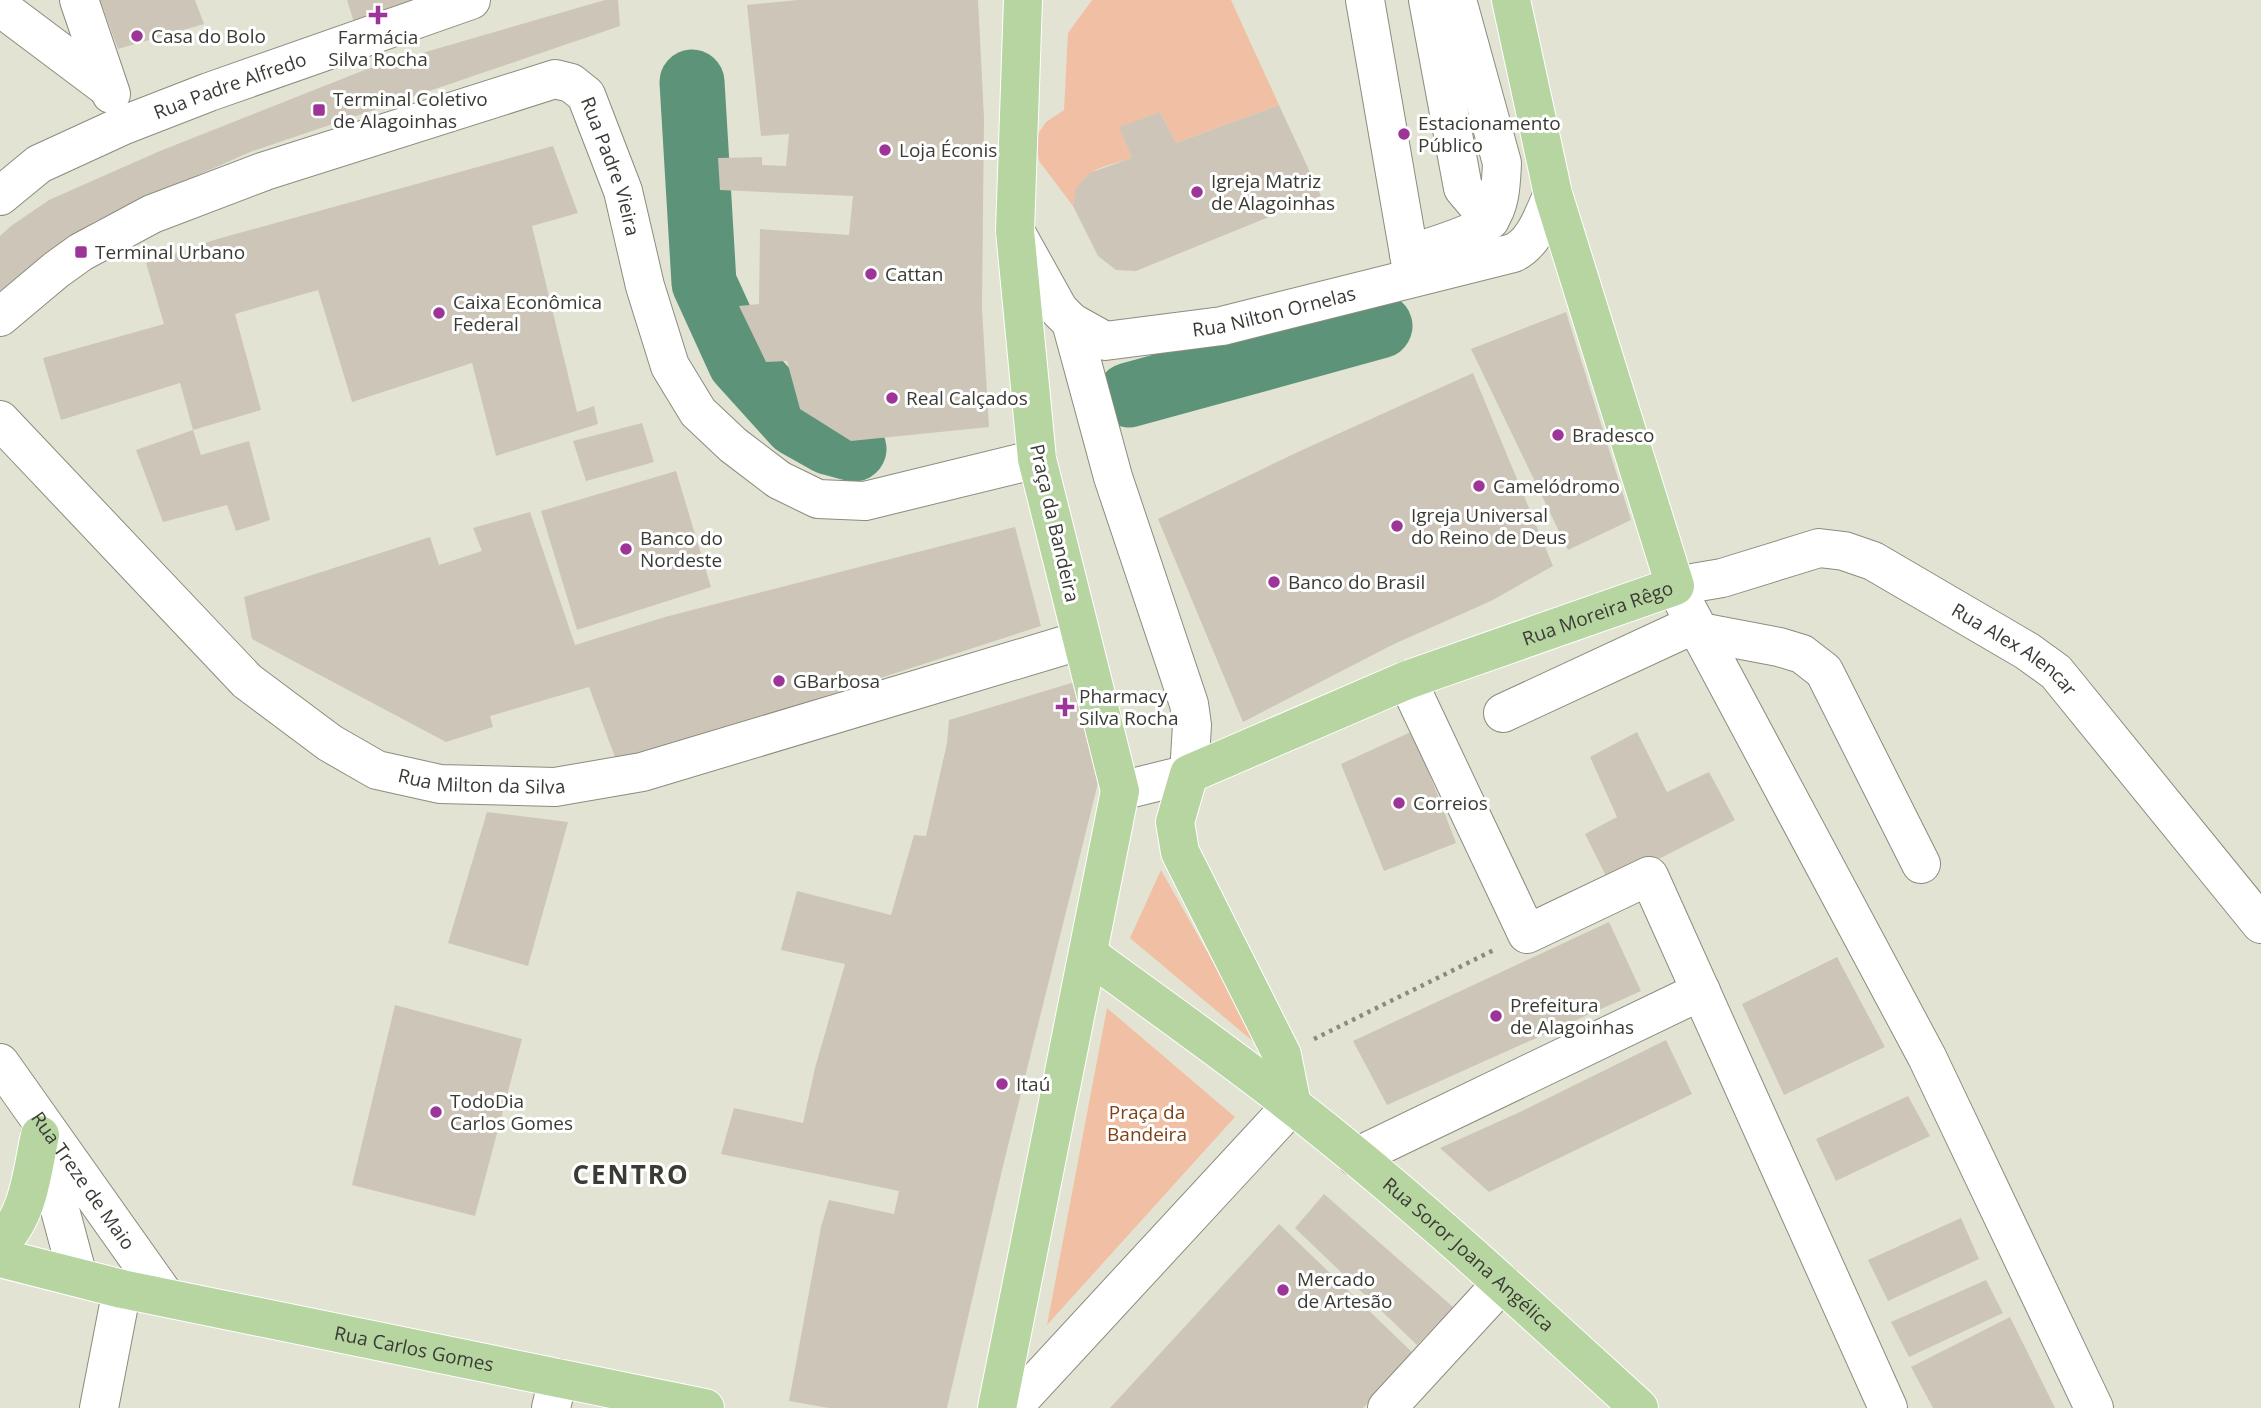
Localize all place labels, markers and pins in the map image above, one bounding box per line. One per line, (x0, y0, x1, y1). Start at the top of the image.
marker: Farmácia Silva Rocha (370, 7, 386, 23)
place label: Casa do Bolo (151, 23, 266, 49)
place label: Farmácia Silva Rocha (328, 24, 428, 72)
marker: Casa do Bolo (129, 28, 145, 44)
place label: Terminal Coletivo de Alagoinhas (333, 86, 488, 134)
marker: Terminal Coletivo de Alagoinhas (311, 102, 327, 118)
place label: Estacionamento Público (1418, 110, 1561, 158)
marker: Estacionamento Público (1396, 126, 1412, 142)
place label: Loja Éconis (899, 137, 997, 163)
marker: Loja Éconis (877, 142, 893, 158)
place label: Igreja Matriz de Alagoinhas (1211, 168, 1335, 216)
marker: Igreja Matriz de Alagoinhas (1189, 184, 1205, 200)
place label: Terminal Urbano (95, 239, 245, 265)
marker: Terminal Urbano (73, 244, 89, 260)
place label: Cattan (885, 261, 943, 287)
marker: Cattan (863, 266, 879, 282)
place label: Caixa Econômica Federal (453, 289, 602, 337)
marker: Caixa Econômica Federal (431, 305, 447, 321)
place label: Real Calçados (906, 385, 1028, 411)
marker: Real Calçados (884, 390, 900, 406)
place label: Bradesco (1572, 422, 1654, 448)
marker: Bradesco (1550, 427, 1566, 443)
place label: Camelódromo (1493, 473, 1620, 499)
marker: Camelódromo (1471, 478, 1487, 494)
place label: Igreja Universal do Reino de Deus (1411, 502, 1567, 550)
marker: Igreja Universal do Reino de Deus (1389, 518, 1405, 534)
place label: Banco do Nordeste (640, 525, 723, 573)
marker: Banco do Nordeste (618, 541, 634, 557)
place label: Banco do Brasil (1288, 569, 1425, 595)
marker: Banco do Brasil (1266, 574, 1282, 590)
place label: GBarbosa (793, 668, 880, 694)
marker: GBarbosa (771, 673, 787, 689)
place label: Pharmacy Silva Rocha (1079, 683, 1178, 731)
marker: Pharmacy Silva Rocha (1057, 699, 1073, 715)
place label: Correios (1413, 790, 1488, 816)
marker: Correios (1391, 795, 1407, 811)
place label: Prefeitura de Alagoinhas (1510, 992, 1634, 1040)
marker: Prefeitura de Alagoinhas (1488, 1008, 1504, 1024)
place label: Itaú (1016, 1071, 1050, 1097)
marker: Itaú (994, 1076, 1010, 1092)
place label: TodoDia Carlos Gomes (450, 1088, 573, 1136)
marker: TodoDia Carlos Gomes (428, 1104, 444, 1120)
place label: Mercado de Artesão (1297, 1266, 1393, 1314)
marker: Mercado de Artesão (1275, 1282, 1291, 1298)

